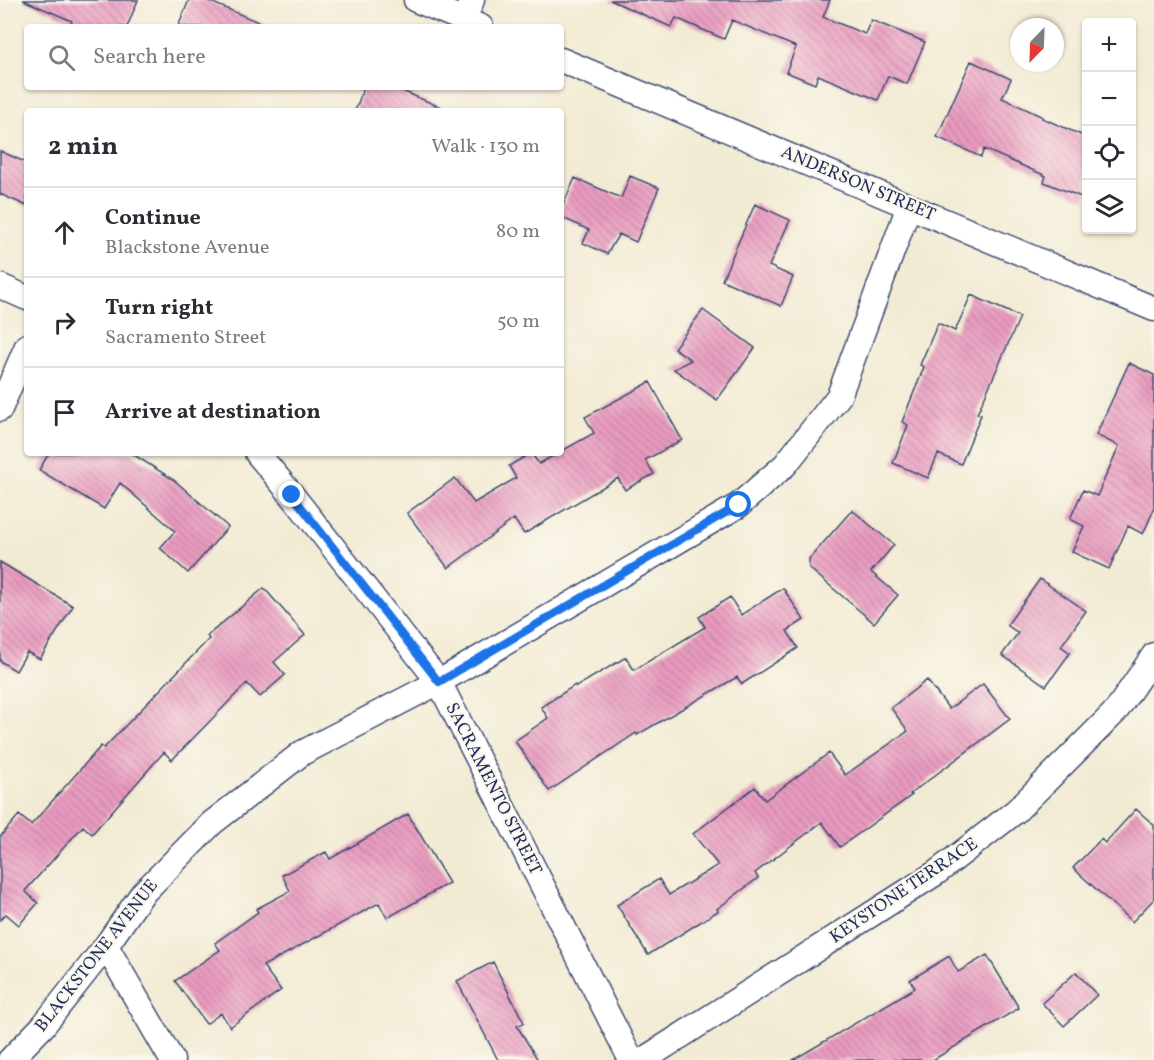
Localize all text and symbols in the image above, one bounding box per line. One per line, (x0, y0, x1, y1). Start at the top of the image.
north arrow (1010, 18, 1064, 72)
map controls (1082, 18, 1136, 234)
button: + (1082, 18, 1136, 72)
search box (24, 24, 564, 90)
icon: search (45, 41, 78, 74)
text: Search here (93, 42, 206, 73)
button: − (1082, 72, 1136, 126)
button: locate (1082, 126, 1136, 180)
text: 2 min (48, 129, 118, 165)
text: Walk · 130 m (431, 133, 540, 161)
street label: ANDERSON STREET (777, 140, 940, 228)
button: layers (1082, 180, 1136, 234)
text: Continue (105, 203, 201, 234)
icon: ahead (48, 216, 81, 249)
text: 80 m (496, 218, 540, 246)
text: Blackstone Avenue (105, 234, 270, 262)
text: Turn right (105, 293, 213, 324)
icon: right (48, 306, 81, 339)
text: 50 m (497, 308, 540, 336)
text: Sacramento Street (105, 324, 266, 352)
icon: arrive (48, 396, 81, 429)
text: Arrive at destination (105, 397, 321, 428)
route end (278, 481, 304, 507)
route start (725, 491, 751, 517)
street label: SACRAMENTO STREET (439, 698, 548, 880)
street label: KEYSTONE TERRACE (825, 832, 983, 950)
street label: BLACKSTONE AVENUE (29, 874, 165, 1038)

